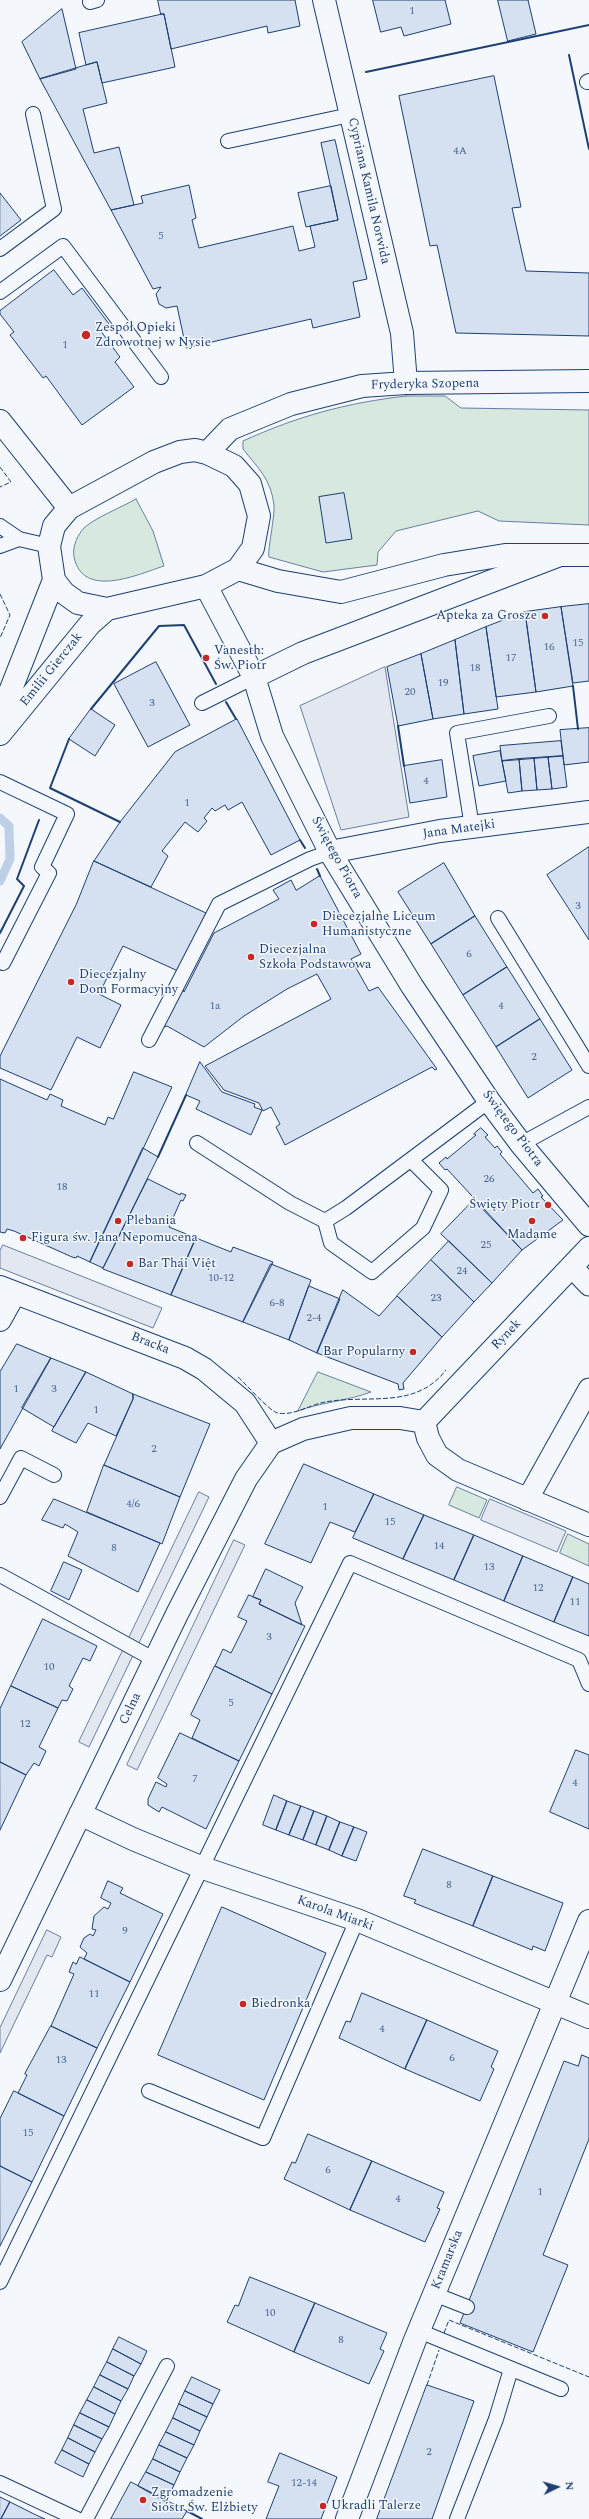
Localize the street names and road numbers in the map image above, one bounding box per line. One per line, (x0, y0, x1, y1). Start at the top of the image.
street label: Cypriana Kamila Norwida (344, 116, 392, 266)
street label: Fryderyka Szopena (371, 376, 479, 394)
street label: Emilii Gierczak (17, 630, 87, 710)
street label: Świętego Piotra (307, 814, 365, 902)
street label: Jana Matejki (422, 817, 496, 843)
street label: Świętego Piotra (478, 1088, 546, 1170)
street label: Rynek (489, 1317, 525, 1353)
street label: Bracka (129, 1330, 171, 1358)
street label: Celna (117, 1691, 145, 1727)
street label: Karola Miarki (295, 1893, 375, 1935)
street label: Kramarska (429, 2228, 467, 2292)

